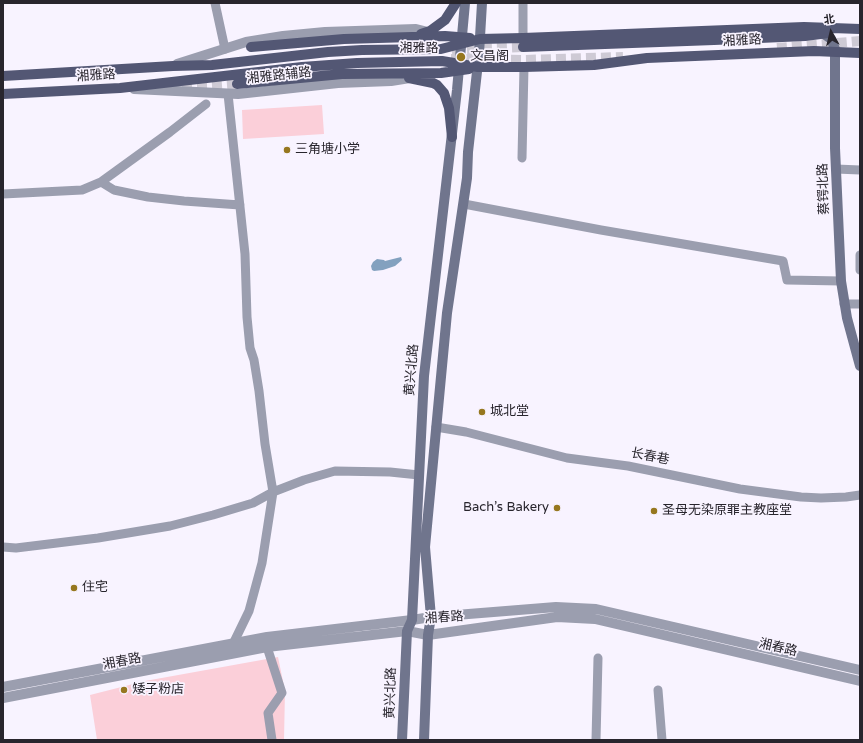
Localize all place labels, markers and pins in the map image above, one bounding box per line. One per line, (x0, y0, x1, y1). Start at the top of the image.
place label: 文昌阁 (470, 49, 509, 65)
marker: 文昌阁 (455, 51, 467, 63)
place label: 三角塘小学 (295, 142, 360, 158)
marker: 三角塘小学 (282, 145, 292, 155)
place label: 城北堂 (490, 404, 529, 420)
marker: 城北堂 (477, 407, 487, 417)
place label: Bach’s Bakery (463, 500, 549, 516)
marker: Bach’s Bakery (552, 503, 562, 513)
place label: 圣母无染原罪主教座堂 (662, 503, 792, 519)
marker: 圣母无染原罪主教座堂 (649, 506, 659, 516)
place label: 住宅 (82, 580, 108, 596)
marker: 住宅 (69, 583, 79, 593)
place label: 矮子粉店 (132, 682, 184, 698)
marker: 矮子粉店 (119, 685, 129, 695)

